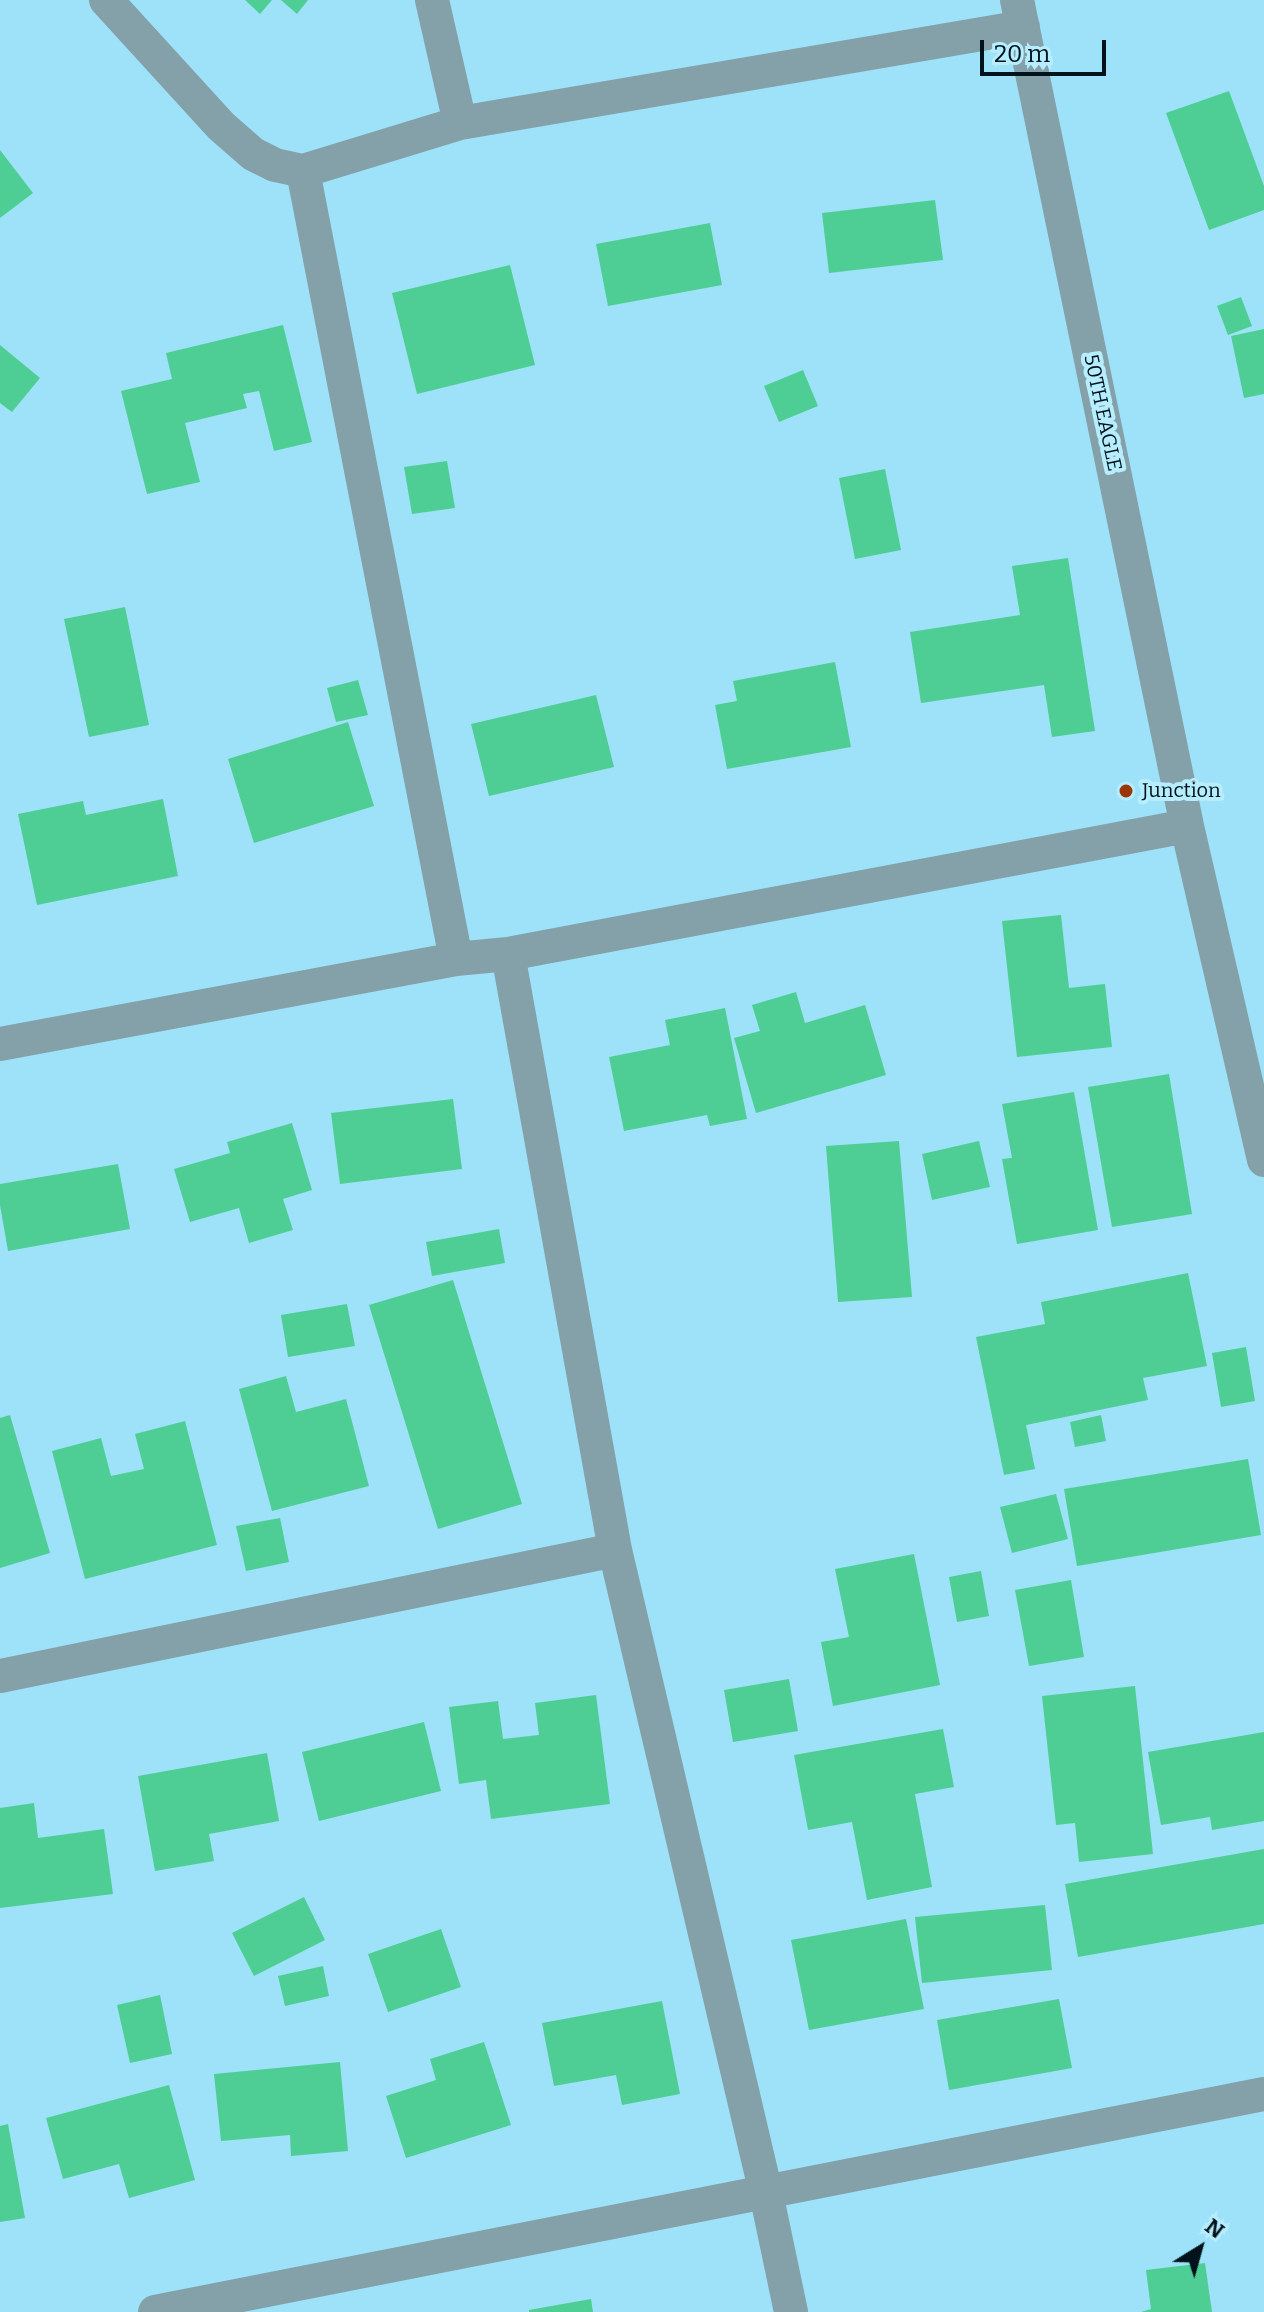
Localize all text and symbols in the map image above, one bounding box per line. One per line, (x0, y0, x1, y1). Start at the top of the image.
scale bar (984, 24, 1110, 74)
text: 20 m (994, 40, 1050, 68)
street label: 50TH EAGLE (1078, 352, 1126, 474)
place label: Junction (1142, 779, 1221, 803)
marker: Junction (1117, 782, 1135, 800)
north arrow (1160, 2208, 1240, 2288)
text: N (1200, 2213, 1230, 2244)

